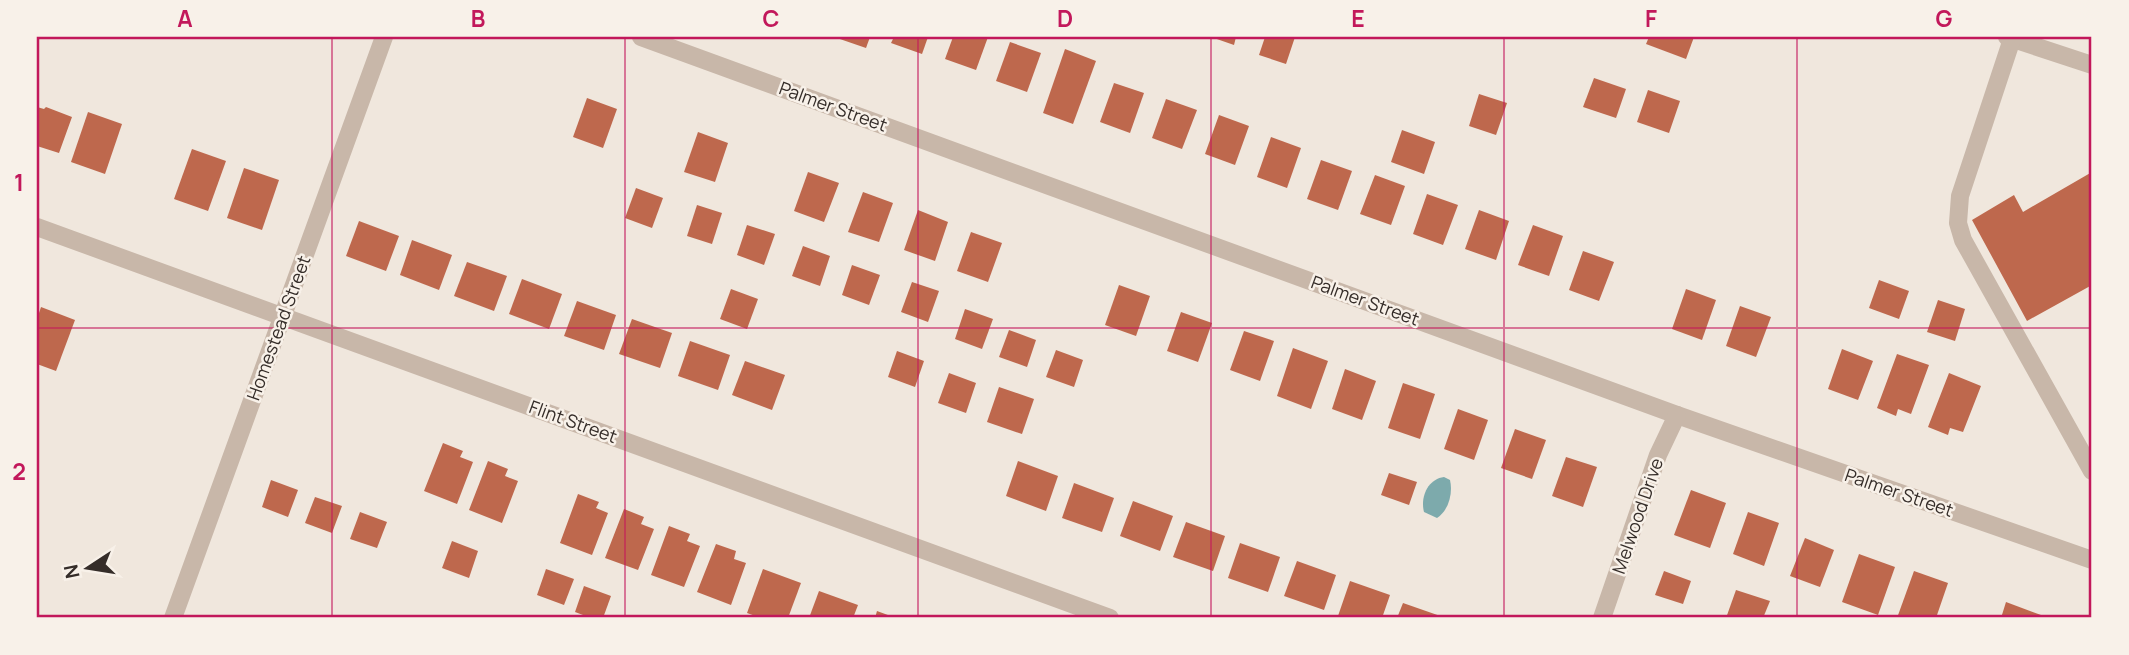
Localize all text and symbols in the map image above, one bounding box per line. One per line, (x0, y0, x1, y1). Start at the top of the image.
text: A (177, 2, 193, 34)
text: B (471, 2, 485, 34)
text: C (763, 2, 780, 34)
text: D (1057, 2, 1073, 34)
text: E (1351, 2, 1365, 34)
text: F (1645, 2, 1657, 34)
text: G (1936, 2, 1953, 34)
street label: Palmer Street (776, 75, 891, 137)
text: 1 (14, 166, 24, 198)
street label: Homestead Street (241, 252, 315, 403)
street label: Palmer Street (1308, 269, 1423, 331)
street label: Flint Street (526, 394, 621, 448)
text: 2 (12, 455, 26, 487)
street label: Melwood Drive (1606, 455, 1668, 577)
street label: Palmer Street (1842, 462, 1957, 522)
north arrow (52, 532, 122, 602)
text: N (57, 562, 86, 581)

